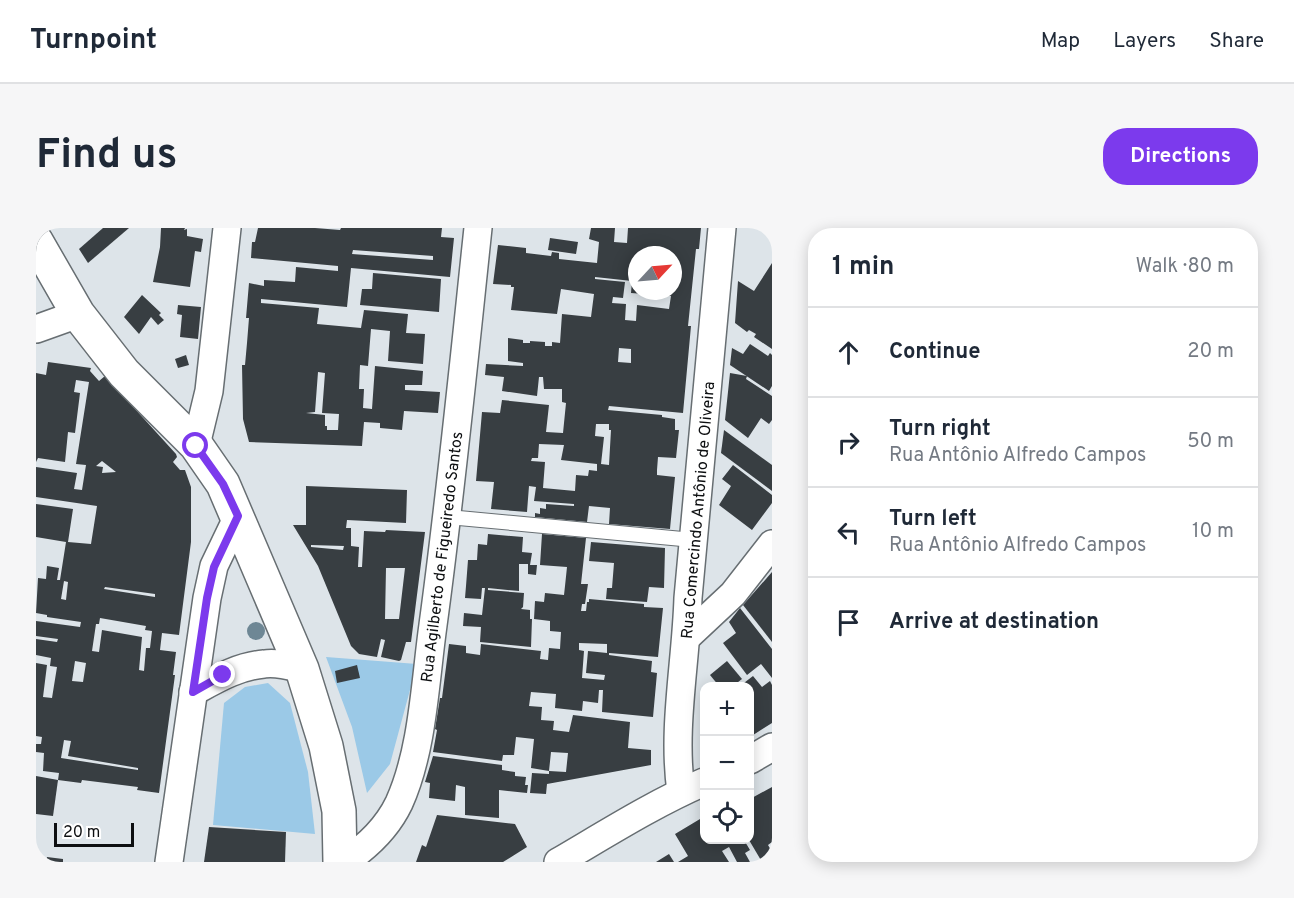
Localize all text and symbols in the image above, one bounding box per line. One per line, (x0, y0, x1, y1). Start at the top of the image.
text: Turnpoint (30, 23, 157, 59)
text: Map (1041, 28, 1080, 55)
text: Layers (1113, 28, 1176, 55)
text: Share (1209, 28, 1264, 55)
button: Directions (1103, 128, 1258, 185)
text: Find us (36, 130, 177, 183)
north arrow (628, 246, 682, 300)
text: 1 min (832, 251, 894, 284)
text: Walk · 80 m (1135, 254, 1234, 280)
icon: ahead (832, 336, 865, 369)
text: Continue (889, 339, 980, 366)
text: 20 m (1187, 339, 1234, 365)
street label: Rua Comercindo Antônio de Oliveira (678, 381, 720, 640)
text: Turn right (889, 416, 991, 443)
icon: right (832, 426, 865, 459)
text: 50 m (1187, 429, 1234, 455)
street label: Rua Agilberto de Figueiredo Santos (418, 431, 468, 684)
route start (182, 432, 208, 458)
text: Rua Antônio Alfredo Campos (889, 443, 1146, 469)
text: Turn left (889, 506, 977, 533)
icon: left (832, 516, 865, 549)
text: 10 m (1192, 519, 1234, 545)
text: Rua Antônio Alfredo Campos (889, 533, 1146, 559)
icon: arrive (832, 606, 865, 639)
text: Arrive at destination (889, 609, 1099, 636)
route end (209, 661, 235, 687)
map controls (700, 682, 754, 844)
button: + (700, 682, 754, 736)
button: − (700, 736, 754, 790)
button: locate (700, 790, 754, 844)
scale bar (54, 820, 134, 848)
text: 20 m (63, 823, 100, 843)

